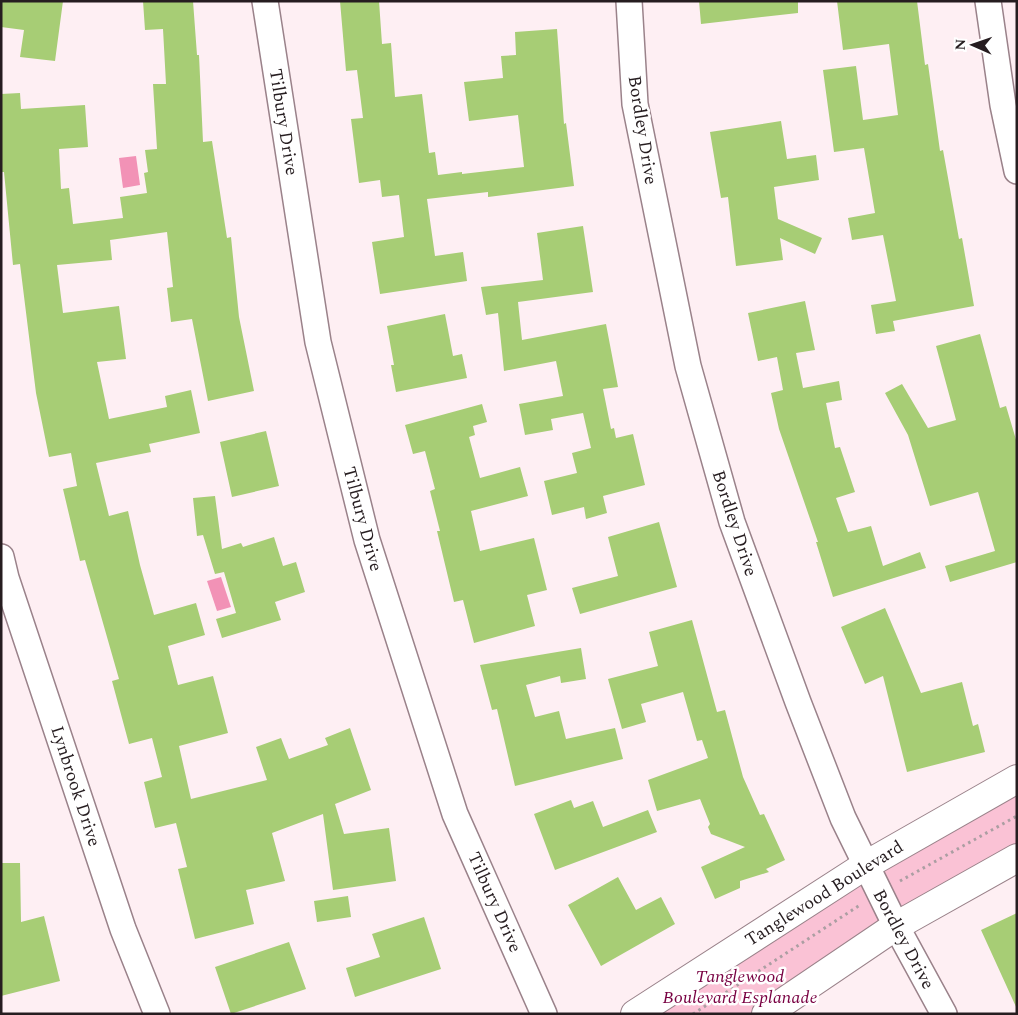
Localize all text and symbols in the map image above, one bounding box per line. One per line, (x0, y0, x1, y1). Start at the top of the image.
north arrow (948, 20, 998, 70)
text: N (950, 38, 971, 51)
street label: Tilbury Drive (262, 67, 305, 177)
street label: Bordley Drive (621, 74, 664, 187)
street label: Tilbury Drive (336, 464, 389, 575)
street label: Bordley Drive (705, 467, 764, 580)
street label: Lynbrook Drive (43, 722, 108, 850)
street label: Tanglewood Boulevard (740, 834, 909, 953)
street label: Tilbury Drive (460, 848, 529, 957)
street label: Bordley Drive (866, 884, 941, 994)
park label: Tanglewood Boulevard Esplanade (663, 963, 817, 1011)

